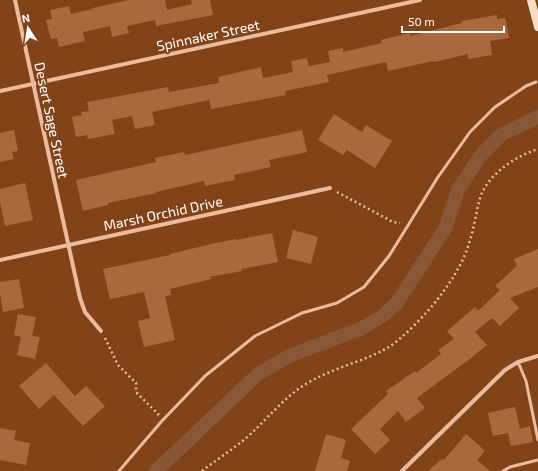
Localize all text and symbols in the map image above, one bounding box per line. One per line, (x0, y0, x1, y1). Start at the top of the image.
north arrow (8, 8, 48, 48)
scale bar (402, 8, 504, 34)
text: N (21, 11, 31, 25)
text: 50 m (408, 14, 435, 28)
street label: Spinnaker Street (155, 16, 261, 54)
street label: Desert Sage Street (31, 60, 73, 180)
street label: Marsh Orchid Drive (102, 192, 224, 234)

